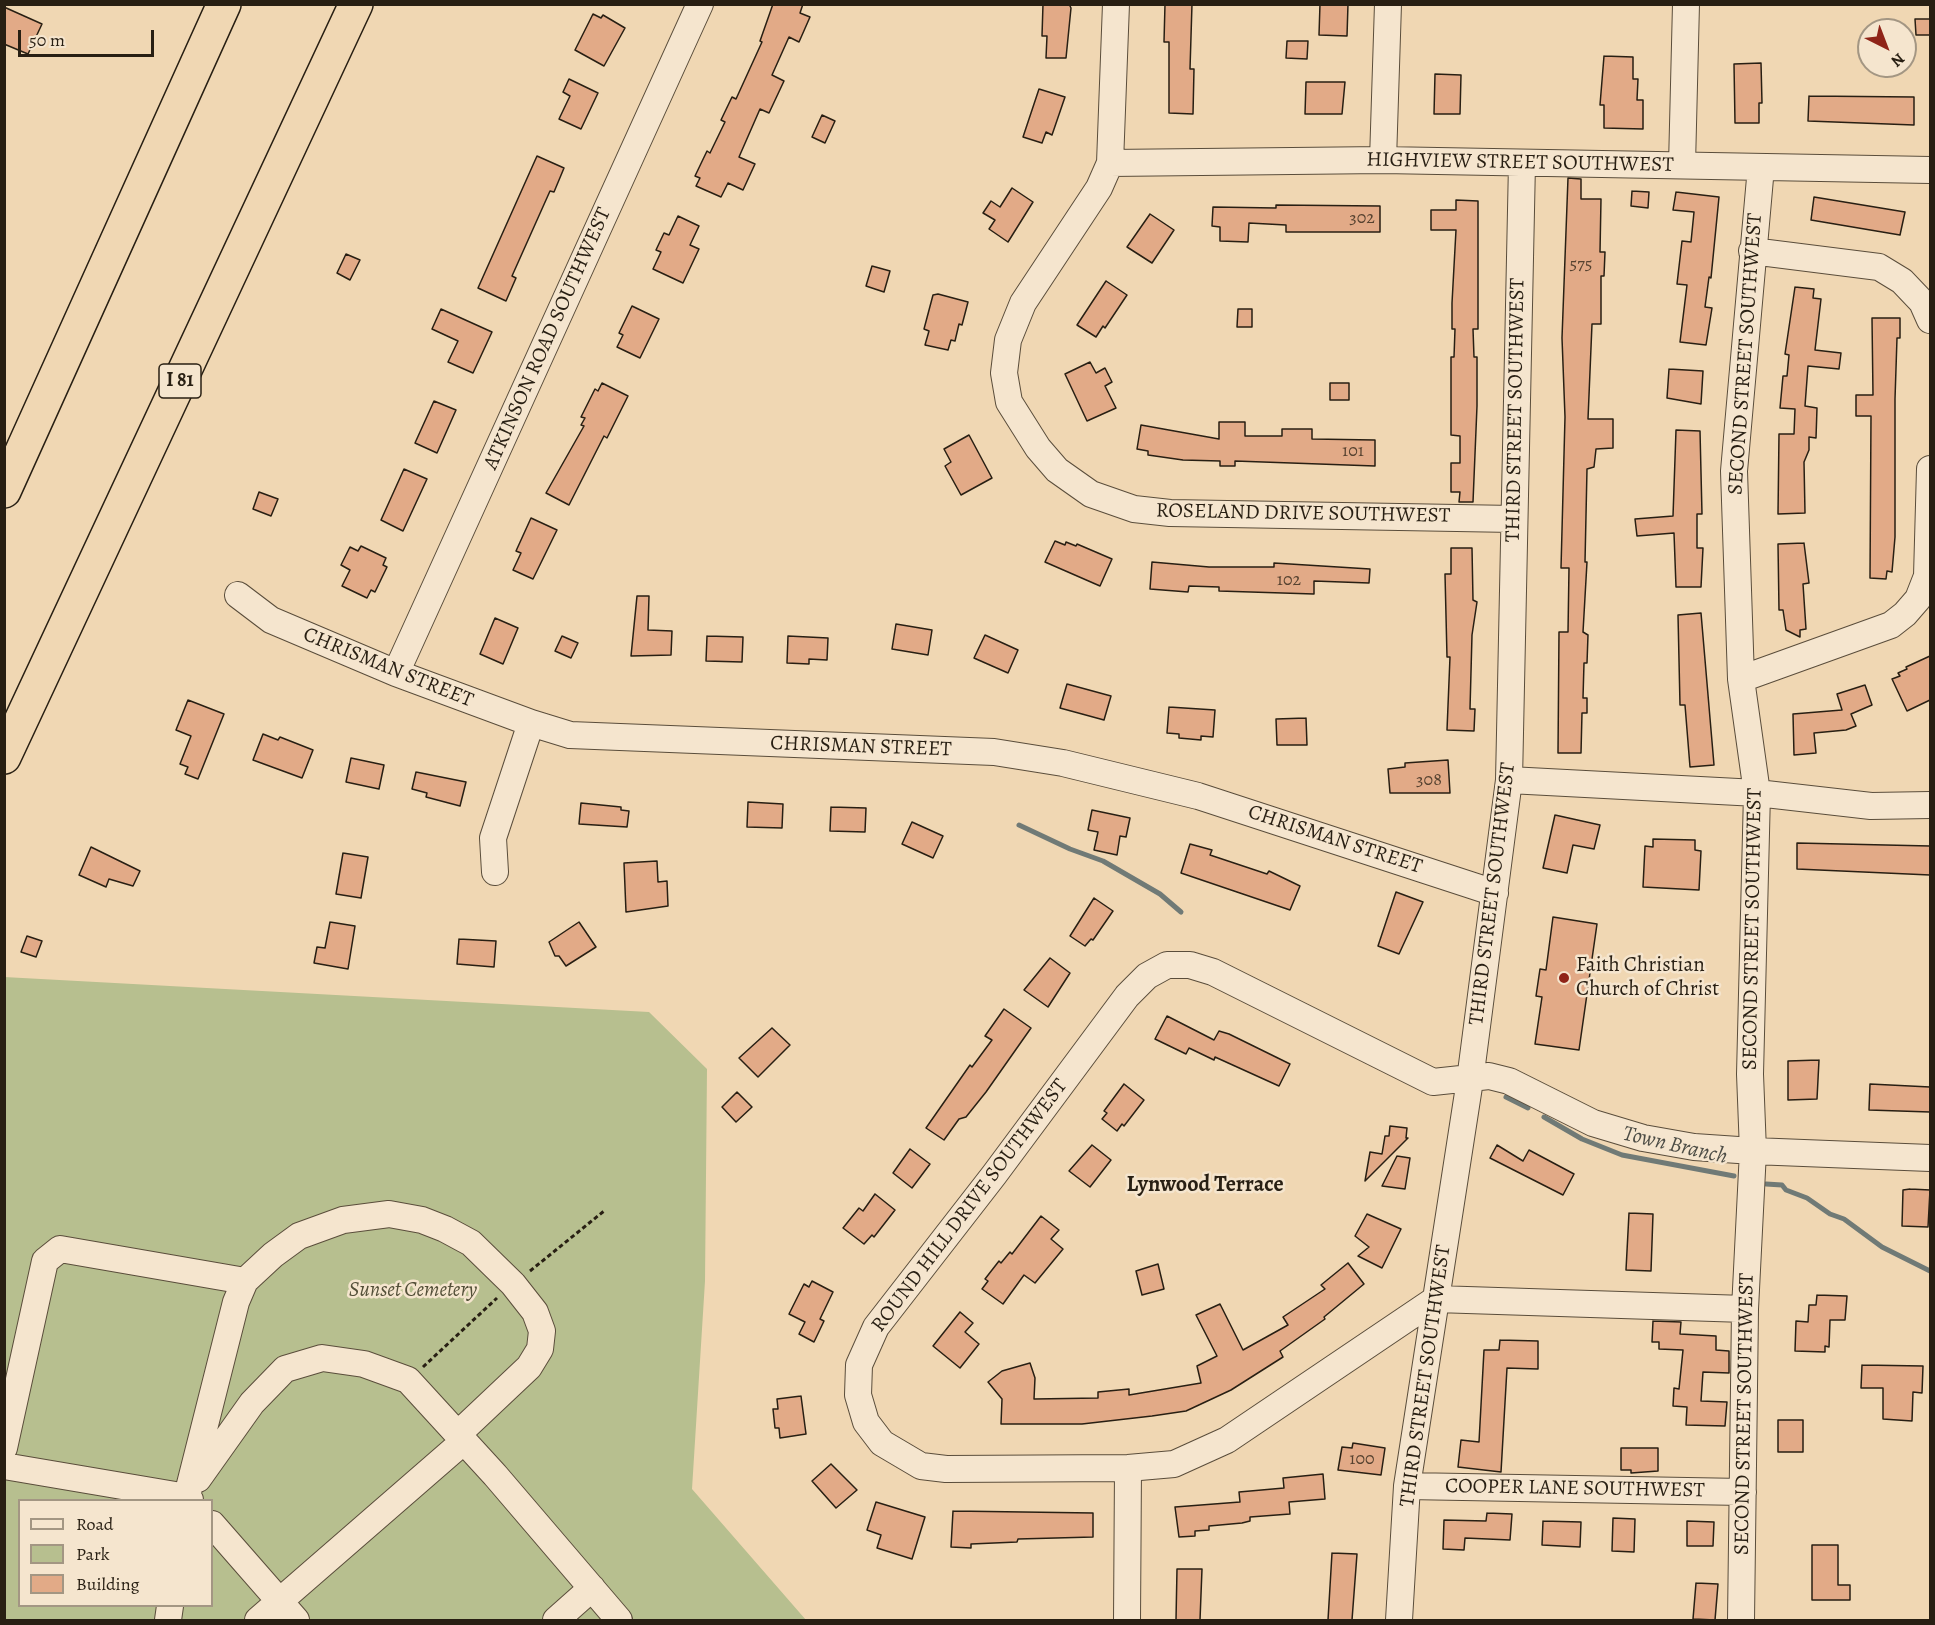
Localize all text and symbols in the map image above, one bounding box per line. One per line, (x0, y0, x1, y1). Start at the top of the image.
scale bar (21, 18, 158, 56)
north arrow (1857, 18, 1917, 78)
text: 50 m (29, 28, 65, 52)
text: N (1886, 48, 1909, 72)
street label: HIGHVIEW STREET SOUTHWEST (1366, 148, 1674, 178)
street label: ATKINSON ROAD SOUTHWEST (479, 204, 617, 474)
house number: 302 (1349, 208, 1375, 230)
street label: SECOND STREET SOUTHWEST (1724, 212, 1768, 496)
house number: 575 (1569, 254, 1593, 276)
street label: THIRD STREET SOUTHWEST (1501, 278, 1531, 542)
road number: I 81 (159, 364, 201, 398)
house number: 101 (1342, 441, 1364, 463)
street label: ROSELAND DRIVE SOUTHWEST (1156, 499, 1450, 529)
house number: 102 (1277, 570, 1301, 592)
street label: CHRISMAN STREET (299, 622, 477, 714)
street label: CHRISMAN STREET (770, 731, 952, 763)
street label: THIRD STREET SOUTHWEST (1464, 761, 1522, 1027)
house number: 308 (1416, 770, 1442, 792)
street label: SECOND STREET SOUTHWEST (1738, 788, 1768, 1070)
street label: CHRISMAN STREET (1245, 800, 1425, 880)
place label: Faith Christian Church of Christ (1576, 953, 1719, 1003)
marker: Faith Christian Church of Christ (1557, 971, 1571, 985)
street label: ROUND HILL DRIVE SOUTHWEST (867, 1075, 1073, 1337)
water label: Town Branch (1620, 1121, 1730, 1171)
district label: Lynwood Terrace (1126, 1173, 1284, 1199)
street label: THIRD STREET SOUTHWEST (1395, 1243, 1457, 1509)
street label: SECOND STREET SOUTHWEST (1730, 1273, 1760, 1555)
park label: Sunset Cemetery (349, 1278, 477, 1304)
house number: 100 (1349, 1449, 1375, 1471)
street label: COOPER LANE SOUTHWEST (1445, 1474, 1705, 1504)
legend (18, 1499, 213, 1607)
text: Road (76, 1512, 113, 1536)
text: Park (76, 1542, 110, 1566)
text: Building (76, 1572, 140, 1596)

